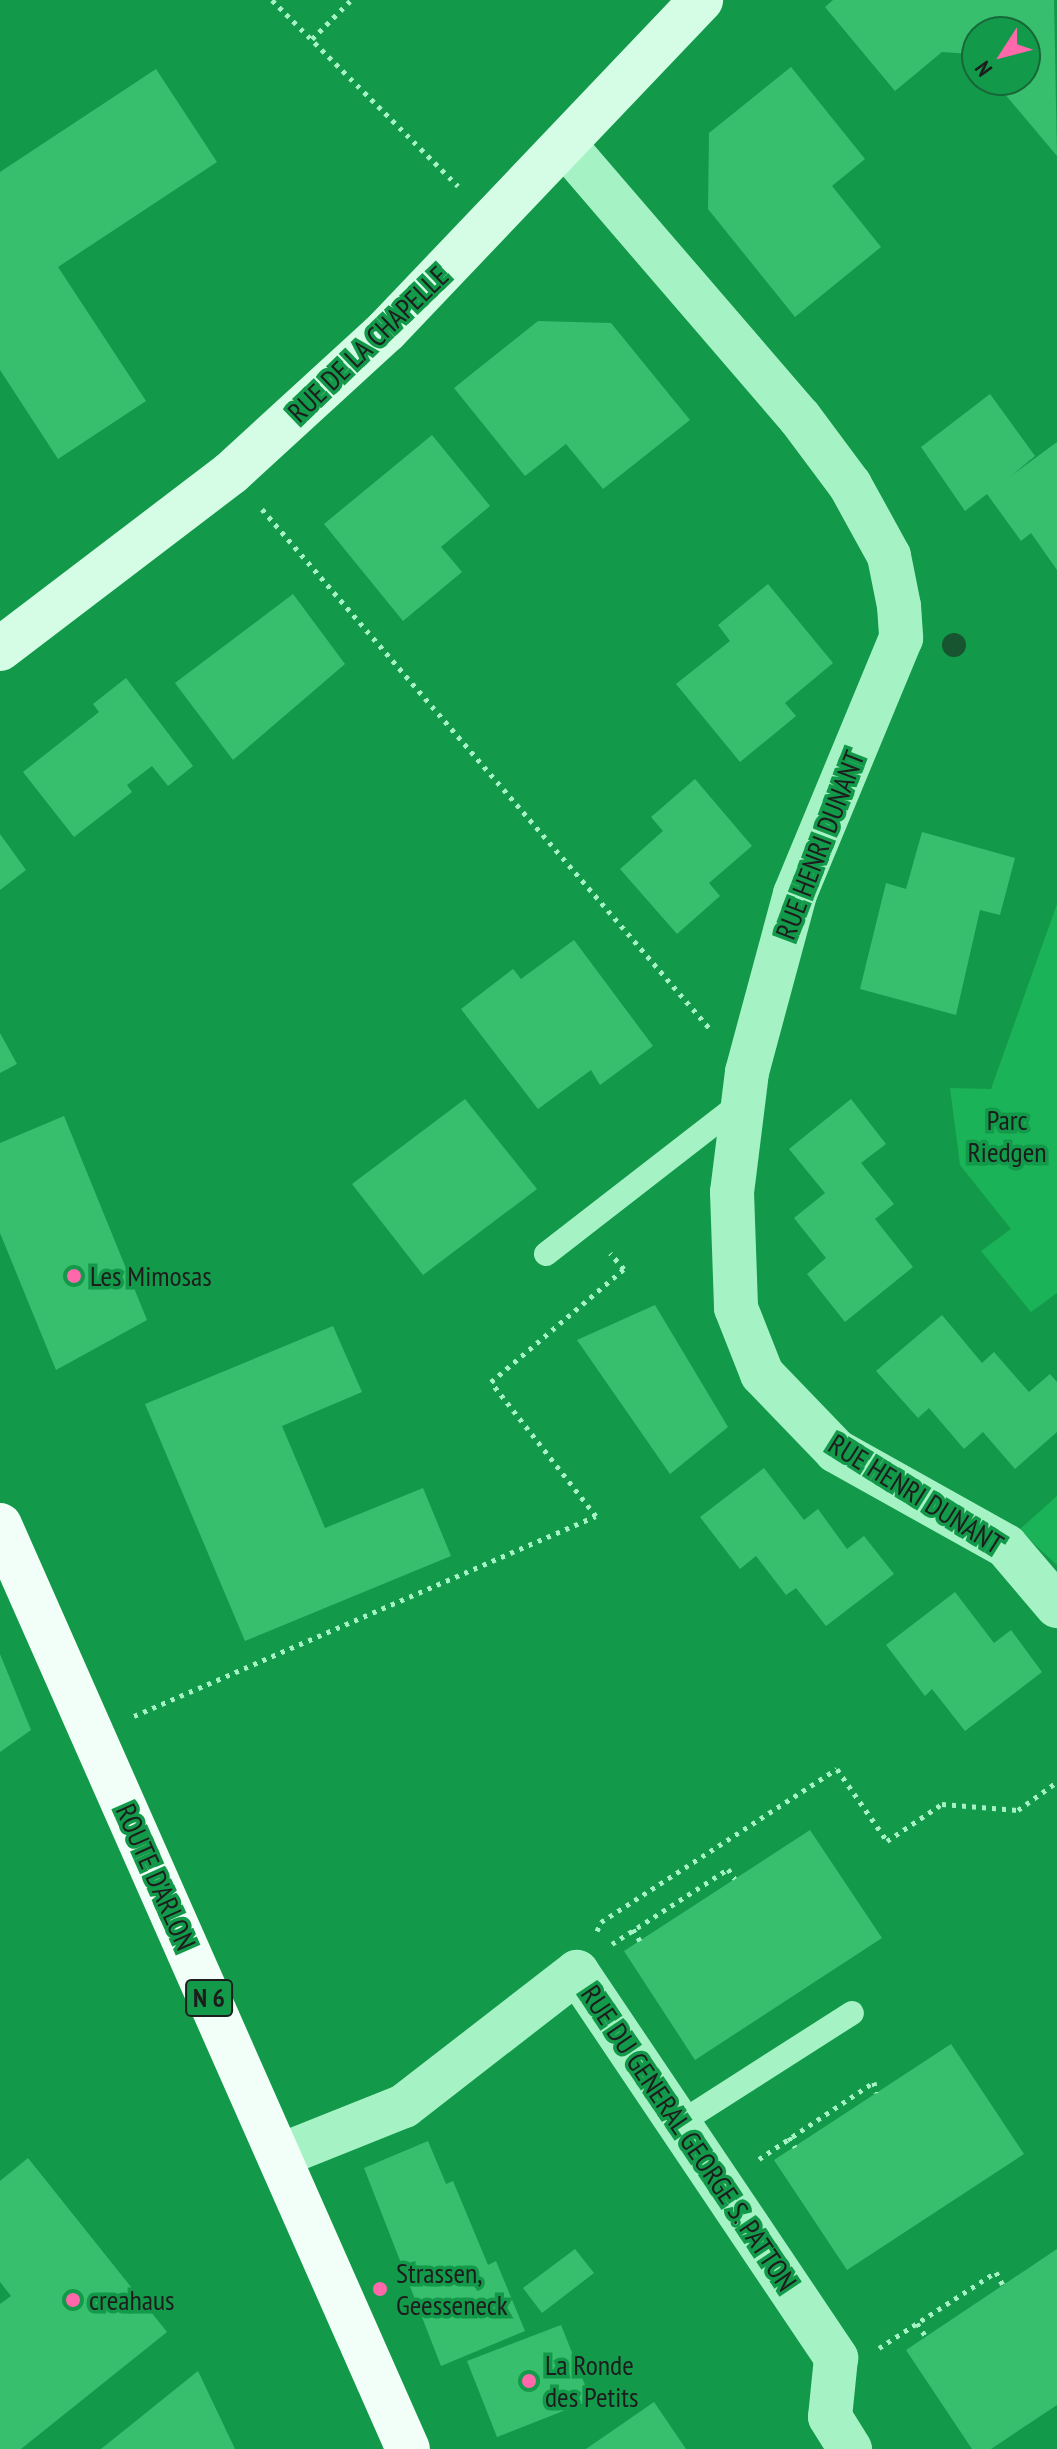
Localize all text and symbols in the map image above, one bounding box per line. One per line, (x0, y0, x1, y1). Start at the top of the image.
north arrow (961, 16, 1041, 96)
text: N (968, 56, 998, 82)
street label: RUE DE LA CHAPELLE (281, 259, 455, 429)
street label: RUE HENRI DUNANT (769, 746, 871, 944)
park label: Parc Riedgen (967, 1103, 1047, 1169)
place label: Les Mimosas (90, 1259, 212, 1293)
marker: Les Mimosas (65, 1267, 83, 1285)
street label: RUE HENRI DUNANT (823, 1427, 1009, 1561)
street label: ROUTE D'ARLON (109, 1799, 203, 1955)
road number: N 6 (185, 1976, 233, 2020)
street label: RUE DU GENERAL GEORGE S. PATTON (573, 1978, 805, 2298)
place label: Strassen, Geesseneck (396, 2256, 508, 2322)
marker: Strassen, Geesseneck (371, 2280, 389, 2298)
place label: creahaus (89, 2283, 175, 2317)
marker: creahaus (64, 2291, 82, 2309)
place label: La Ronde des Petits (545, 2348, 638, 2414)
marker: La Ronde des Petits (520, 2372, 538, 2390)

